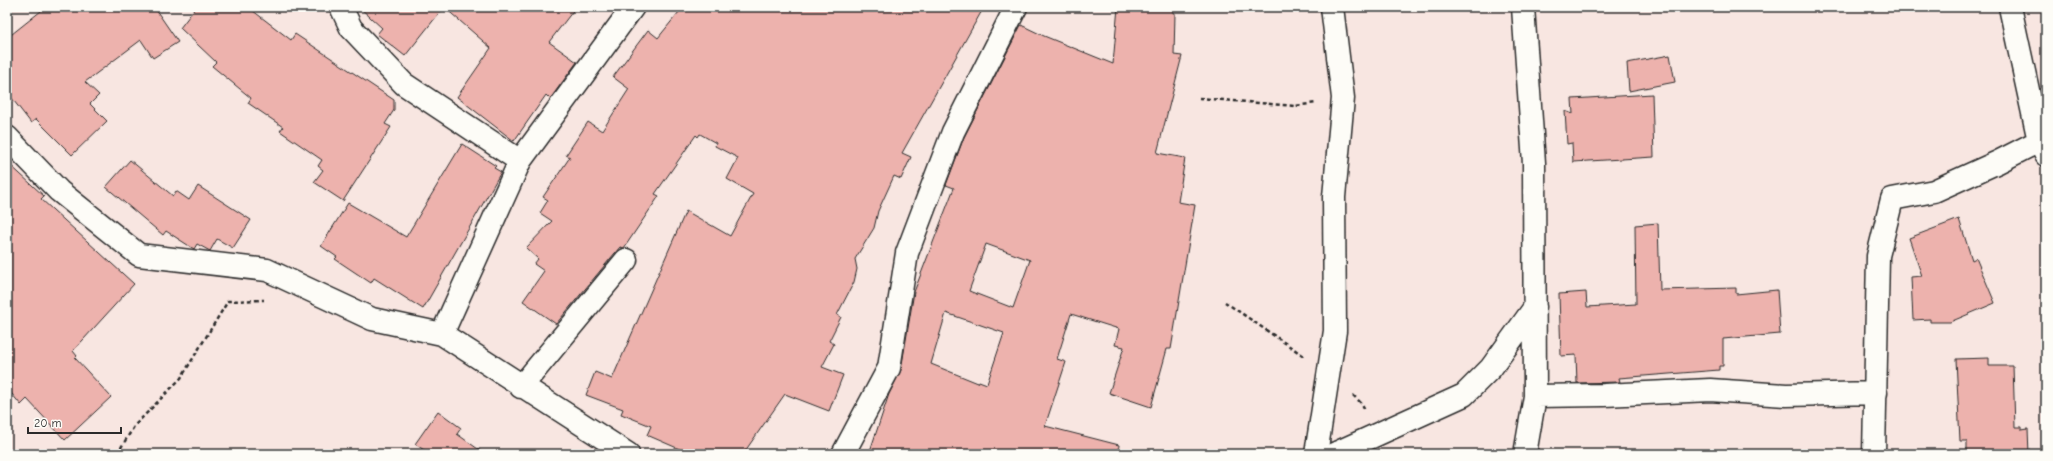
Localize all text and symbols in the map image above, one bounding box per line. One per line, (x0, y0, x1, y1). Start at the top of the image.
scale bar (28, 409, 121, 435)
text: 20 m (34, 416, 62, 430)

